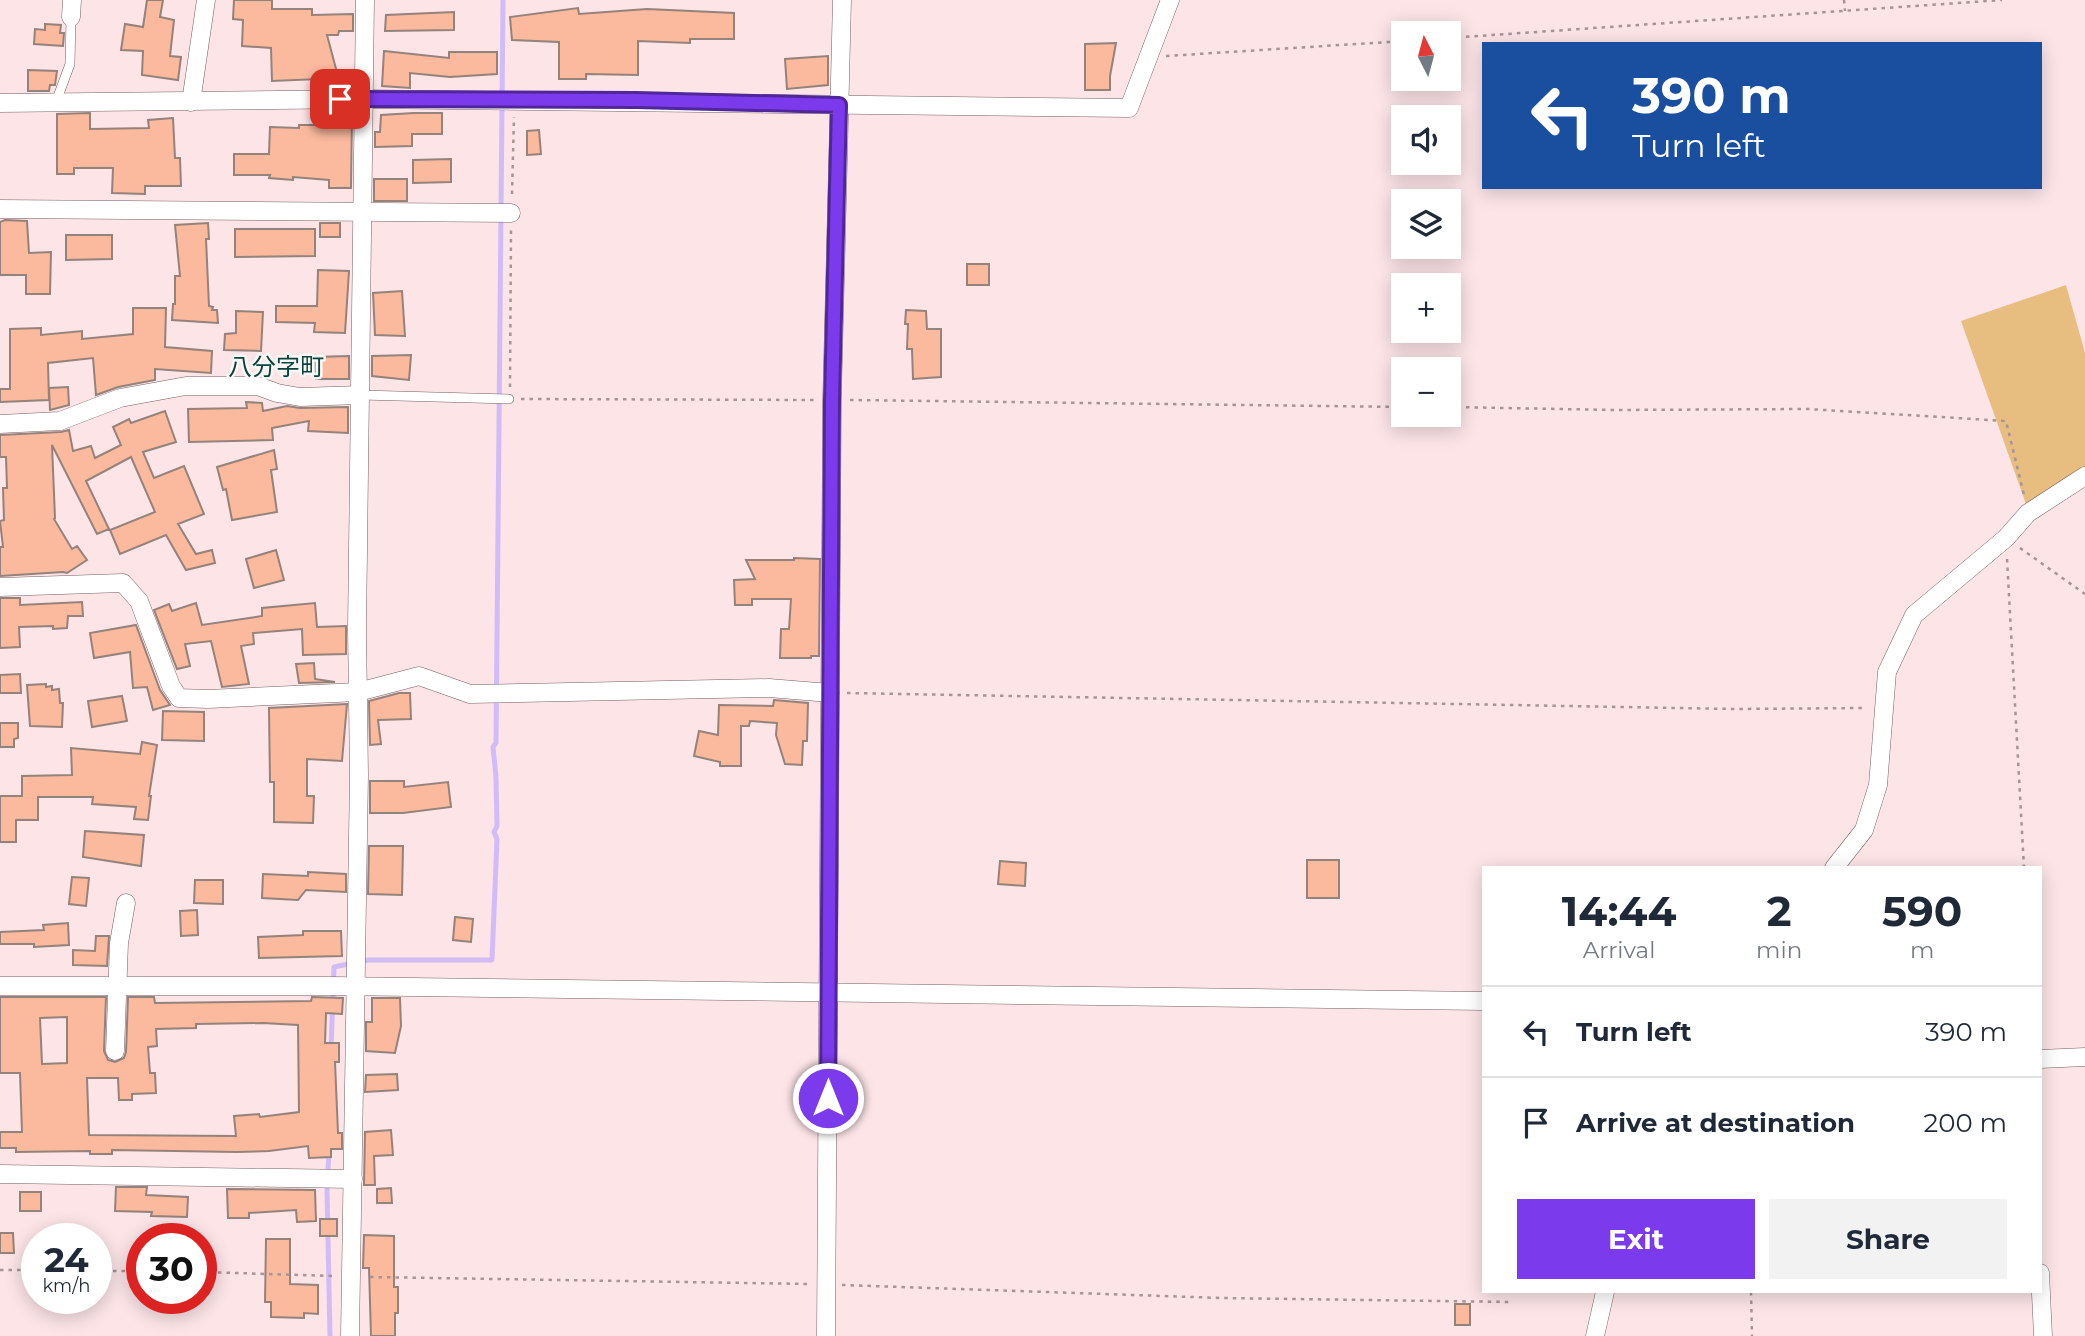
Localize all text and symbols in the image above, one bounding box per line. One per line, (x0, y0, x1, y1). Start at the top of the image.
north arrow (1391, 21, 1461, 91)
map controls (1391, 21, 1461, 427)
text: 390 m (1632, 66, 1791, 125)
pin (310, 69, 370, 129)
icon: left (1517, 70, 1608, 161)
icon: arrive (321, 80, 359, 118)
button: sound (1391, 105, 1461, 175)
text: Turn left (1632, 126, 1766, 165)
button: layers (1391, 189, 1461, 259)
button: + (1391, 273, 1461, 343)
district label: 八分字町 (228, 352, 324, 381)
button: − (1391, 357, 1461, 427)
text: 14:44 (1562, 885, 1676, 937)
text: 2 (1767, 885, 1792, 937)
text: 590 (1882, 885, 1962, 937)
text: Arrival (1583, 936, 1655, 964)
text: min (1756, 936, 1802, 964)
text: m (1910, 936, 1934, 964)
icon: left (1517, 1013, 1555, 1051)
text: Turn left (1576, 1016, 1692, 1048)
text: 390 m (1925, 1016, 2007, 1048)
position arrow (791, 1061, 865, 1135)
icon: arrive (1517, 1104, 1555, 1142)
text: Arrive at destination (1576, 1107, 1855, 1139)
text: 200 m (1923, 1107, 2007, 1139)
button: Exit (1517, 1199, 1755, 1279)
button: Share (1769, 1199, 2007, 1279)
speed limit sign: 30 (126, 1223, 217, 1314)
text: 24 (44, 1238, 89, 1281)
text: km/h (42, 1275, 91, 1297)

